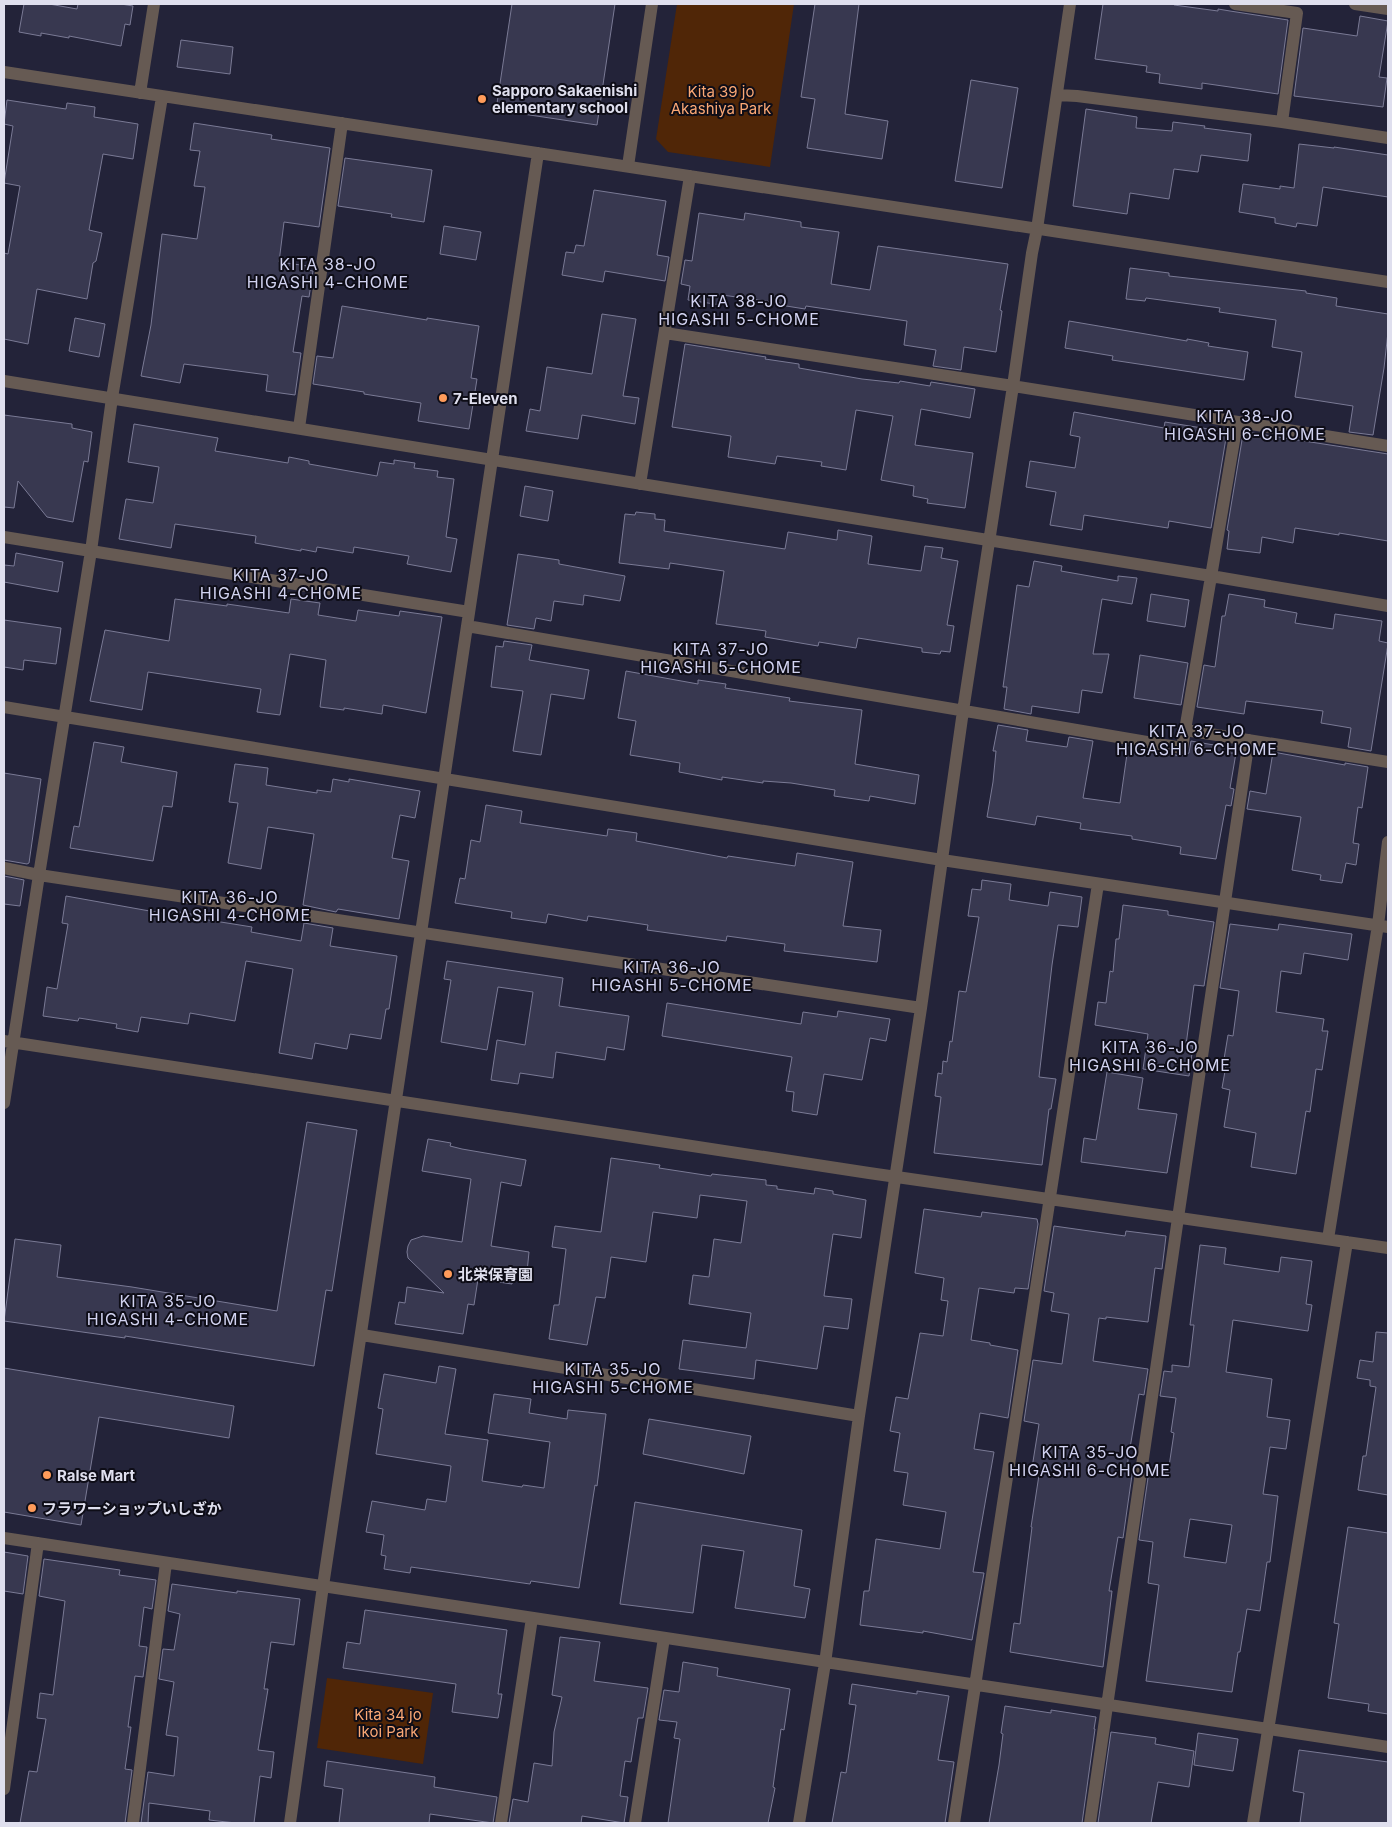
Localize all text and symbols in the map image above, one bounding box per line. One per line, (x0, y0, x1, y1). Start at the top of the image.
place label: Sapporo Sakaenishi elementary school (492, 81, 637, 117)
park label: Kita 39 jo Akashiya Park (671, 82, 772, 118)
marker: Sapporo Sakaenishi elementary school (476, 93, 488, 105)
district label: KITA 38-JO HIGASHI 4-CHOME (247, 254, 409, 292)
district label: KITA 38-JO HIGASHI 5-CHOME (658, 291, 820, 329)
place label: 7-Eleven (453, 389, 518, 408)
marker: 7-Eleven (437, 392, 449, 404)
district label: KITA 38-JO HIGASHI 6-CHOME (1164, 406, 1326, 444)
district label: KITA 37-JO HIGASHI 4-CHOME (200, 565, 362, 603)
district label: KITA 37-JO HIGASHI 5-CHOME (640, 639, 802, 677)
district label: KITA 37-JO HIGASHI 6-CHOME (1116, 721, 1278, 759)
district label: KITA 36-JO HIGASHI 4-CHOME (149, 887, 311, 925)
district label: KITA 36-JO HIGASHI 5-CHOME (591, 957, 753, 995)
district label: KITA 36-JO HIGASHI 6-CHOME (1069, 1037, 1231, 1075)
place label: 北栄保育園 (458, 1265, 533, 1284)
marker: 北栄保育園 (442, 1268, 454, 1280)
district label: KITA 35-JO HIGASHI 4-CHOME (87, 1291, 249, 1329)
district label: KITA 35-JO HIGASHI 5-CHOME (532, 1359, 694, 1397)
district label: KITA 35-JO HIGASHI 6-CHOME (1009, 1442, 1171, 1480)
place label: Ralse Mart (57, 1466, 136, 1485)
marker: Ralse Mart (41, 1469, 53, 1481)
place label: フラワーショップいしざか (42, 1499, 222, 1518)
marker: フラワーショップいしざか (26, 1502, 38, 1514)
park label: Kita 34 jo Ikoi Park (354, 1705, 422, 1741)

